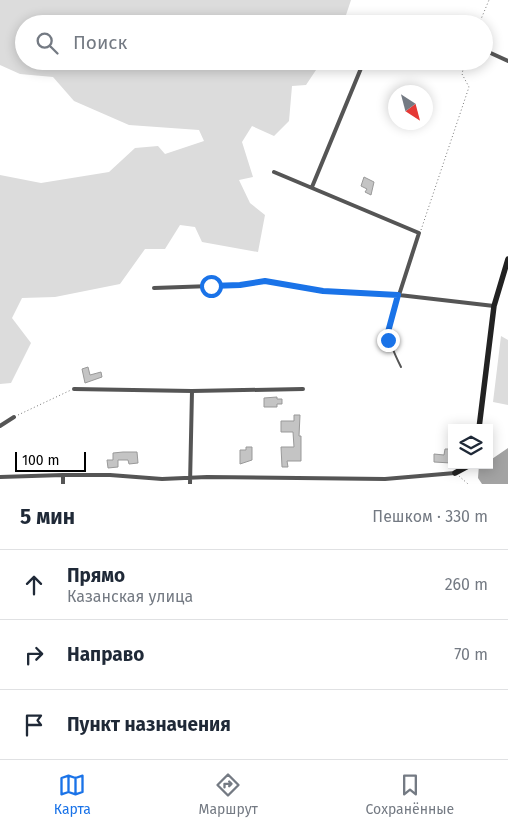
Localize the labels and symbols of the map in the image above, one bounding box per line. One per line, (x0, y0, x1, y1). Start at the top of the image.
north arrow (388, 85, 433, 130)
route start (200, 275, 223, 298)
route end (377, 329, 400, 352)
scale bar (15, 449, 86, 472)

